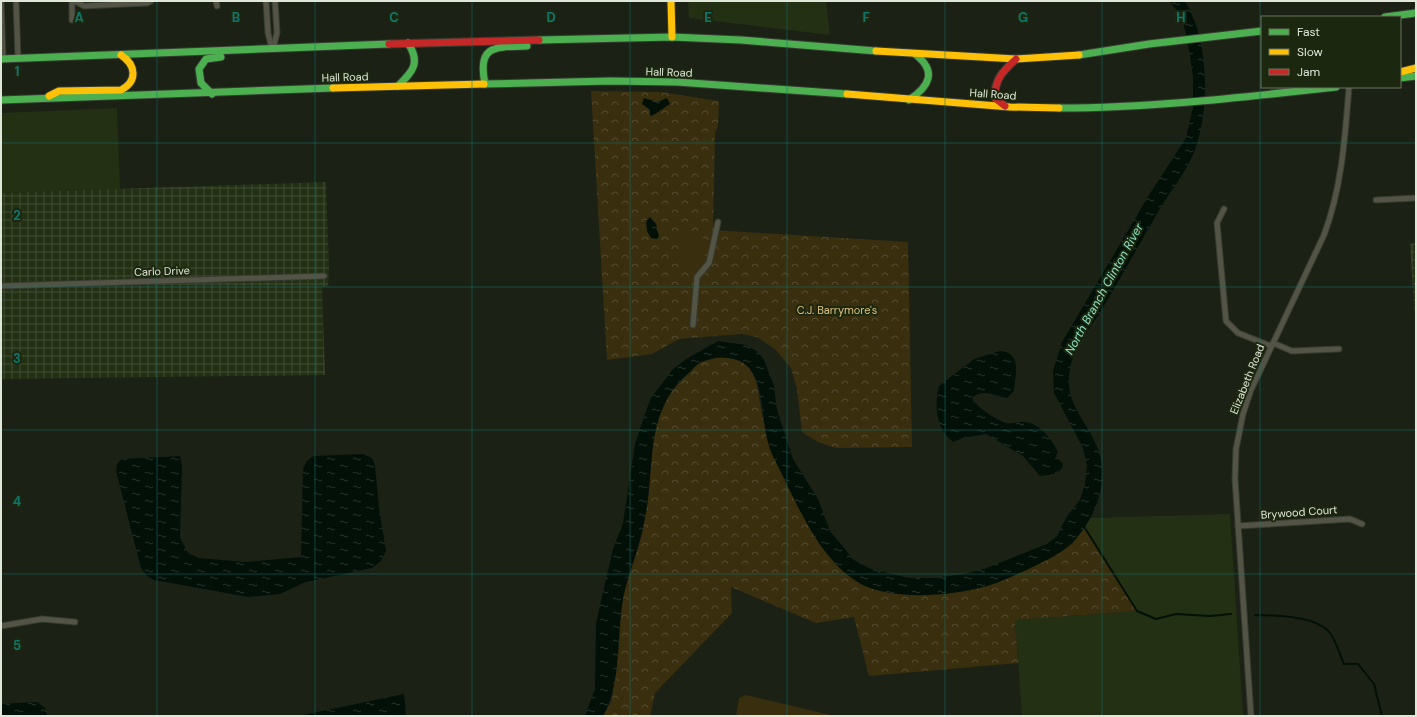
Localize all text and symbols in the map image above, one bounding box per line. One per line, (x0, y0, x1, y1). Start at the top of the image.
text: A (74, 9, 84, 26)
text: B (232, 9, 240, 26)
text: C (389, 9, 399, 26)
text: D (546, 9, 556, 26)
text: E (704, 9, 712, 26)
text: F (862, 9, 870, 26)
text: G (1018, 9, 1028, 26)
text: H (1176, 9, 1186, 26)
legend (1261, 16, 1401, 88)
text: Fast (1297, 24, 1320, 40)
text: Slow (1297, 44, 1323, 60)
text: 1 (15, 63, 19, 80)
street label: Hall Road (645, 64, 693, 80)
text: Jam (1297, 64, 1320, 80)
street label: Hall Road (321, 69, 369, 85)
street label: Hall Road (969, 85, 1017, 103)
text: 2 (13, 207, 21, 224)
water label: North Branch Clinton River (1061, 220, 1147, 358)
street label: Carlo Drive (134, 263, 190, 279)
park label: C.J. Barrymore's (797, 303, 877, 317)
street label: Elizabeth Road (1227, 342, 1267, 416)
text: 3 (13, 350, 21, 367)
text: 4 (13, 493, 21, 510)
street label: Brywood Court (1260, 502, 1338, 522)
text: 5 (13, 637, 21, 654)

